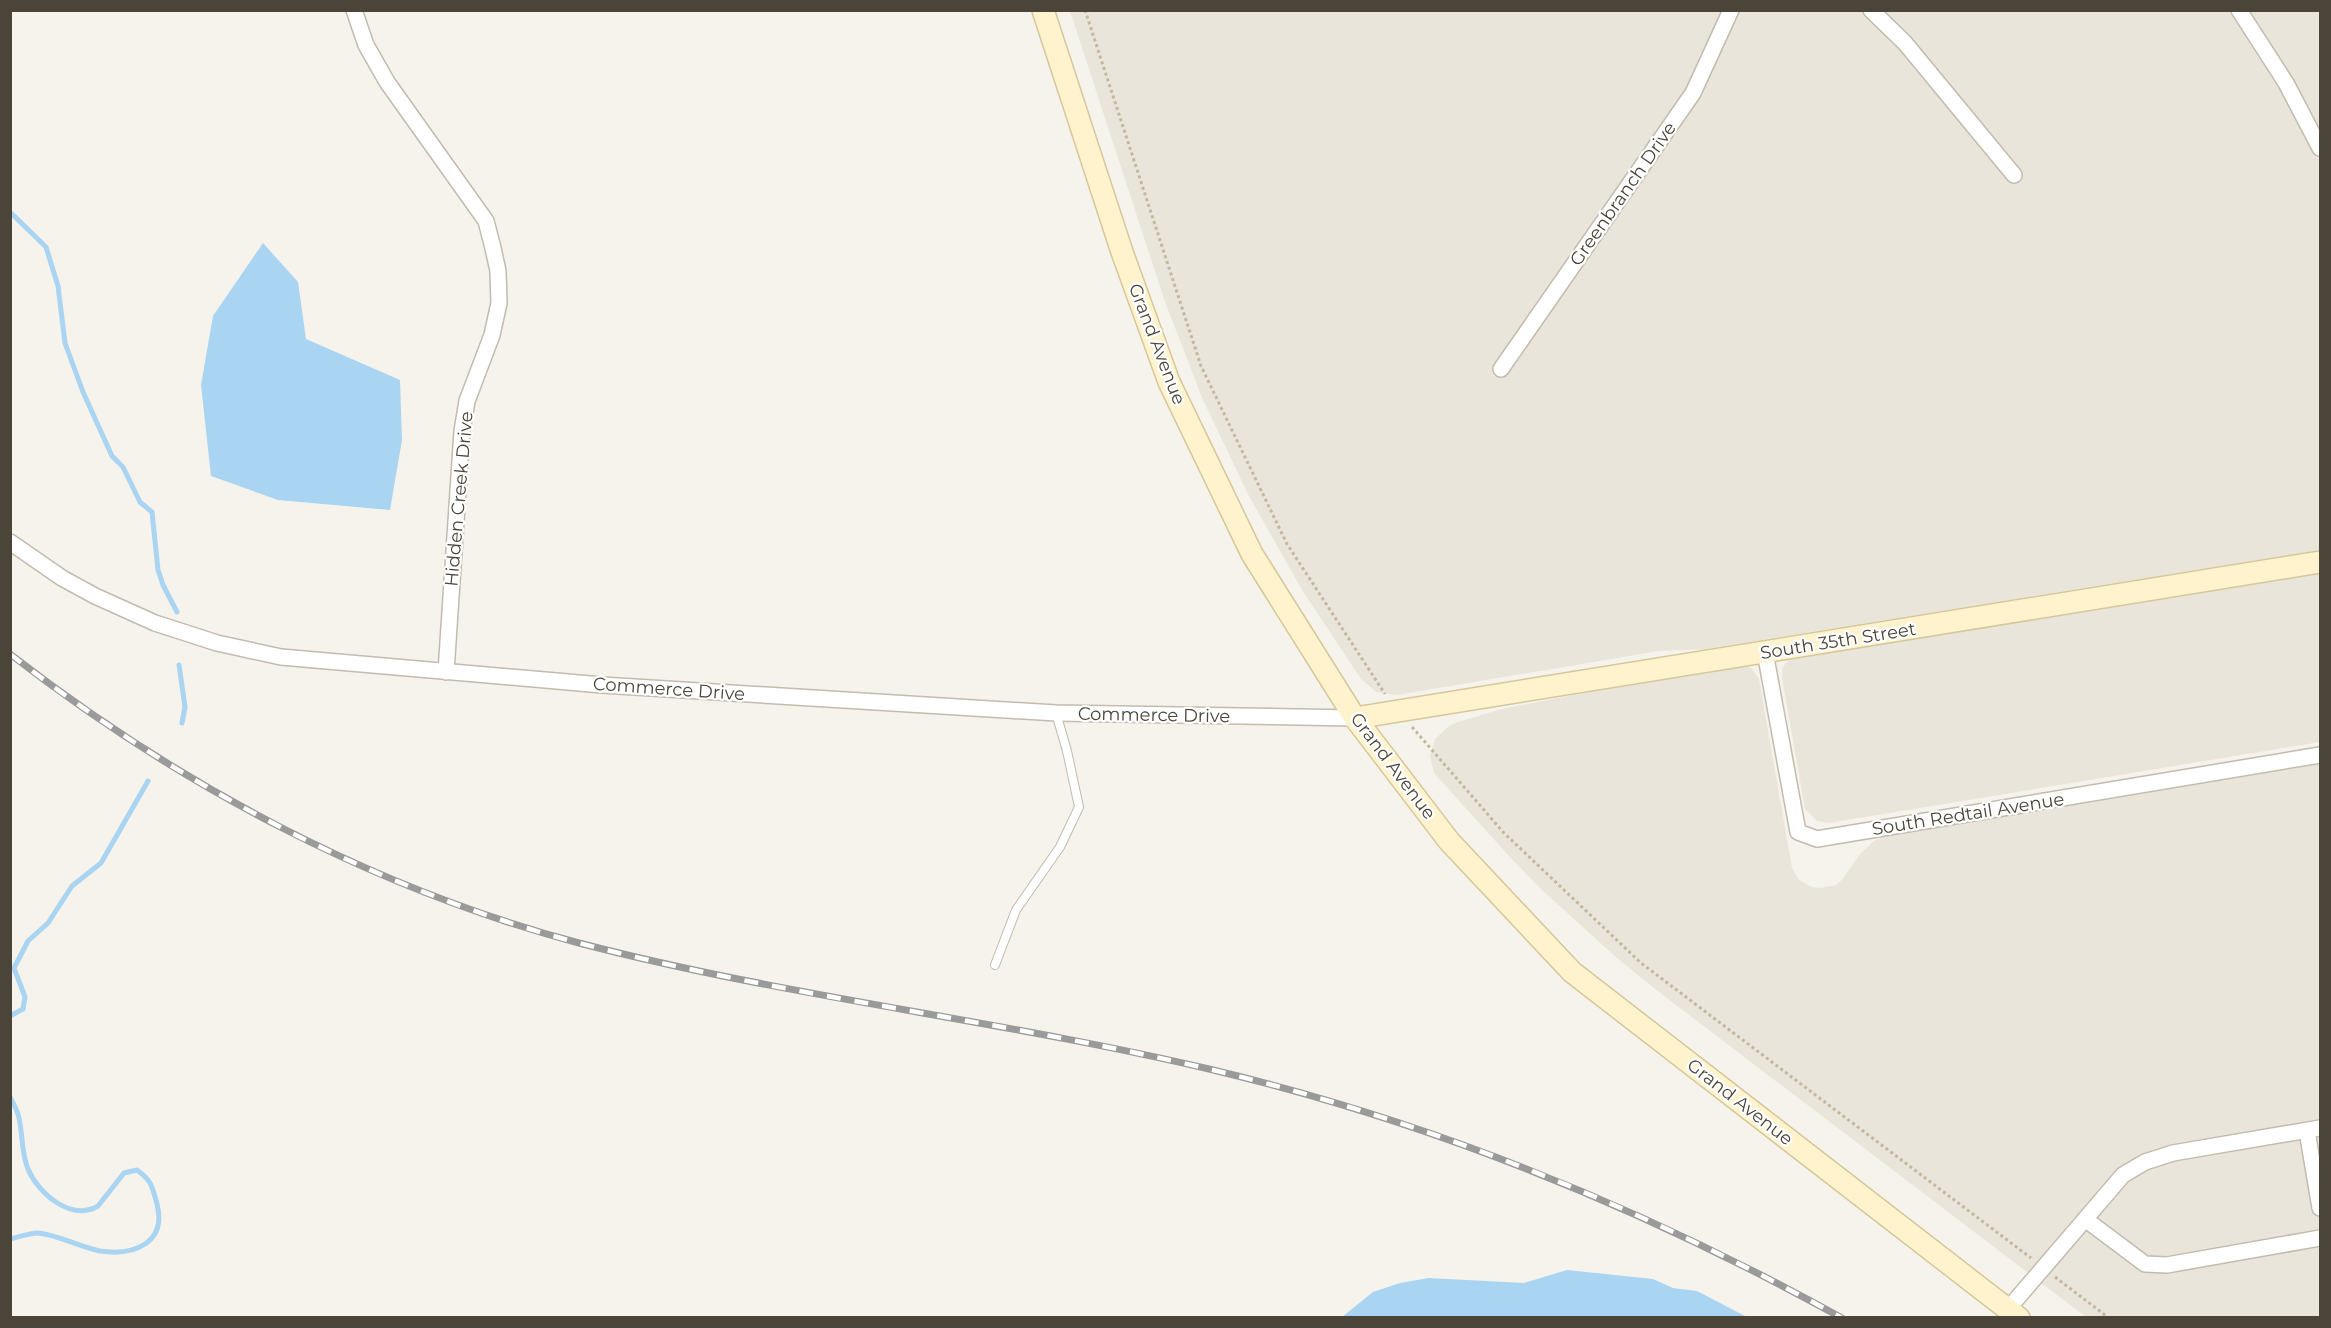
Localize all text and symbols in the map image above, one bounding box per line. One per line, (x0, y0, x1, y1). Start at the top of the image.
street label: Greenbranch Drive (1565, 118, 1681, 270)
street label: Grand Avenue (1124, 280, 1190, 408)
street label: Hidden Creek Drive (440, 410, 478, 588)
street label: South 35th Street (1759, 618, 1917, 664)
street label: Commerce Drive (592, 673, 746, 705)
street label: Commerce Drive (1078, 703, 1231, 727)
street label: Grand Avenue (1346, 708, 1440, 824)
street label: South Redtail Avenue (1870, 788, 2066, 840)
street label: Grand Avenue (1683, 1054, 1797, 1150)

